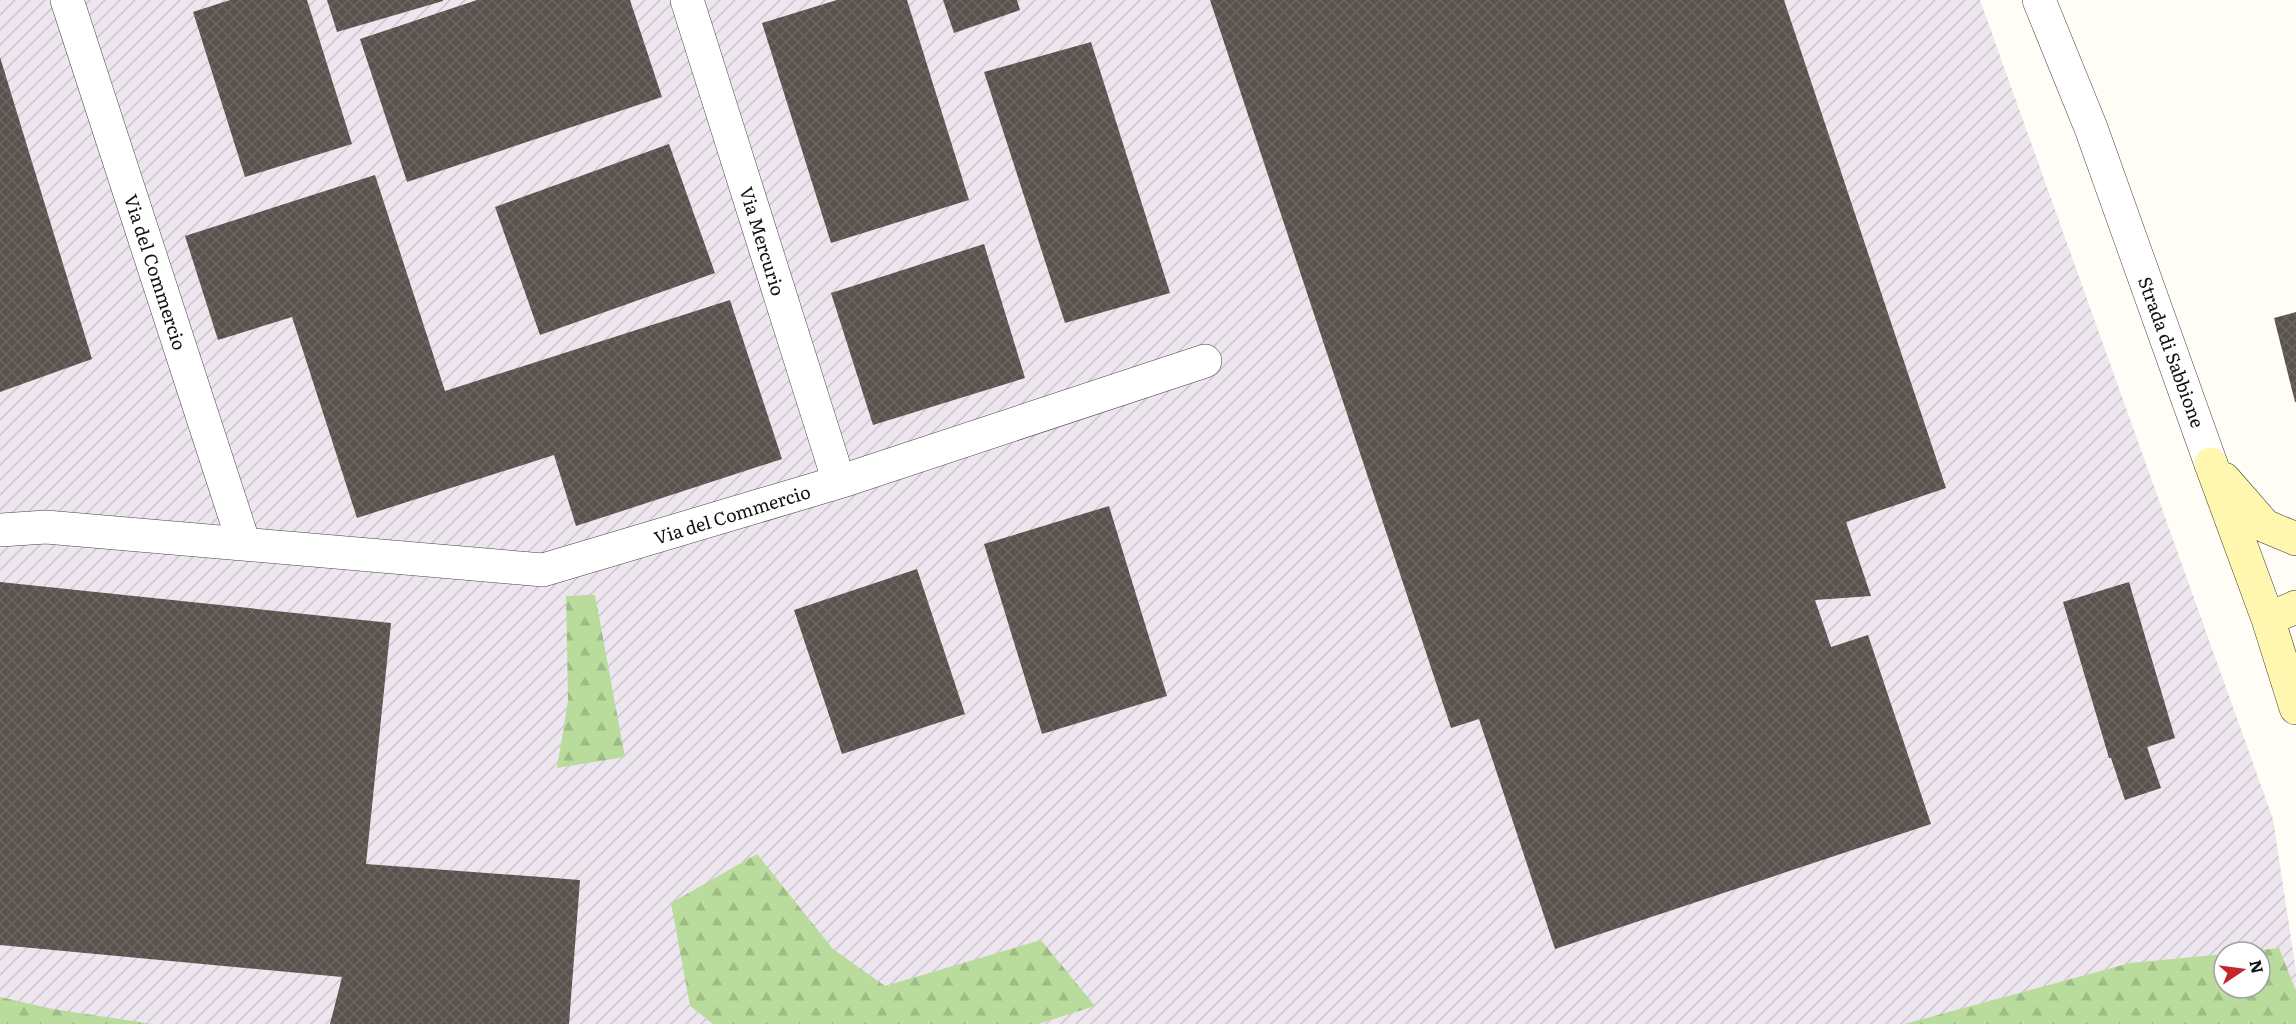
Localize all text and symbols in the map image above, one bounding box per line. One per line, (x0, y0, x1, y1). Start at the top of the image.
street label: Via Mercurio (734, 183, 792, 299)
street label: Via del Commercio (118, 191, 194, 353)
street label: Strada di Sabbione (2132, 273, 2212, 431)
street label: Via del Commercio (650, 477, 814, 551)
north arrow (2212, 940, 2272, 1000)
text: N (2244, 957, 2271, 976)

